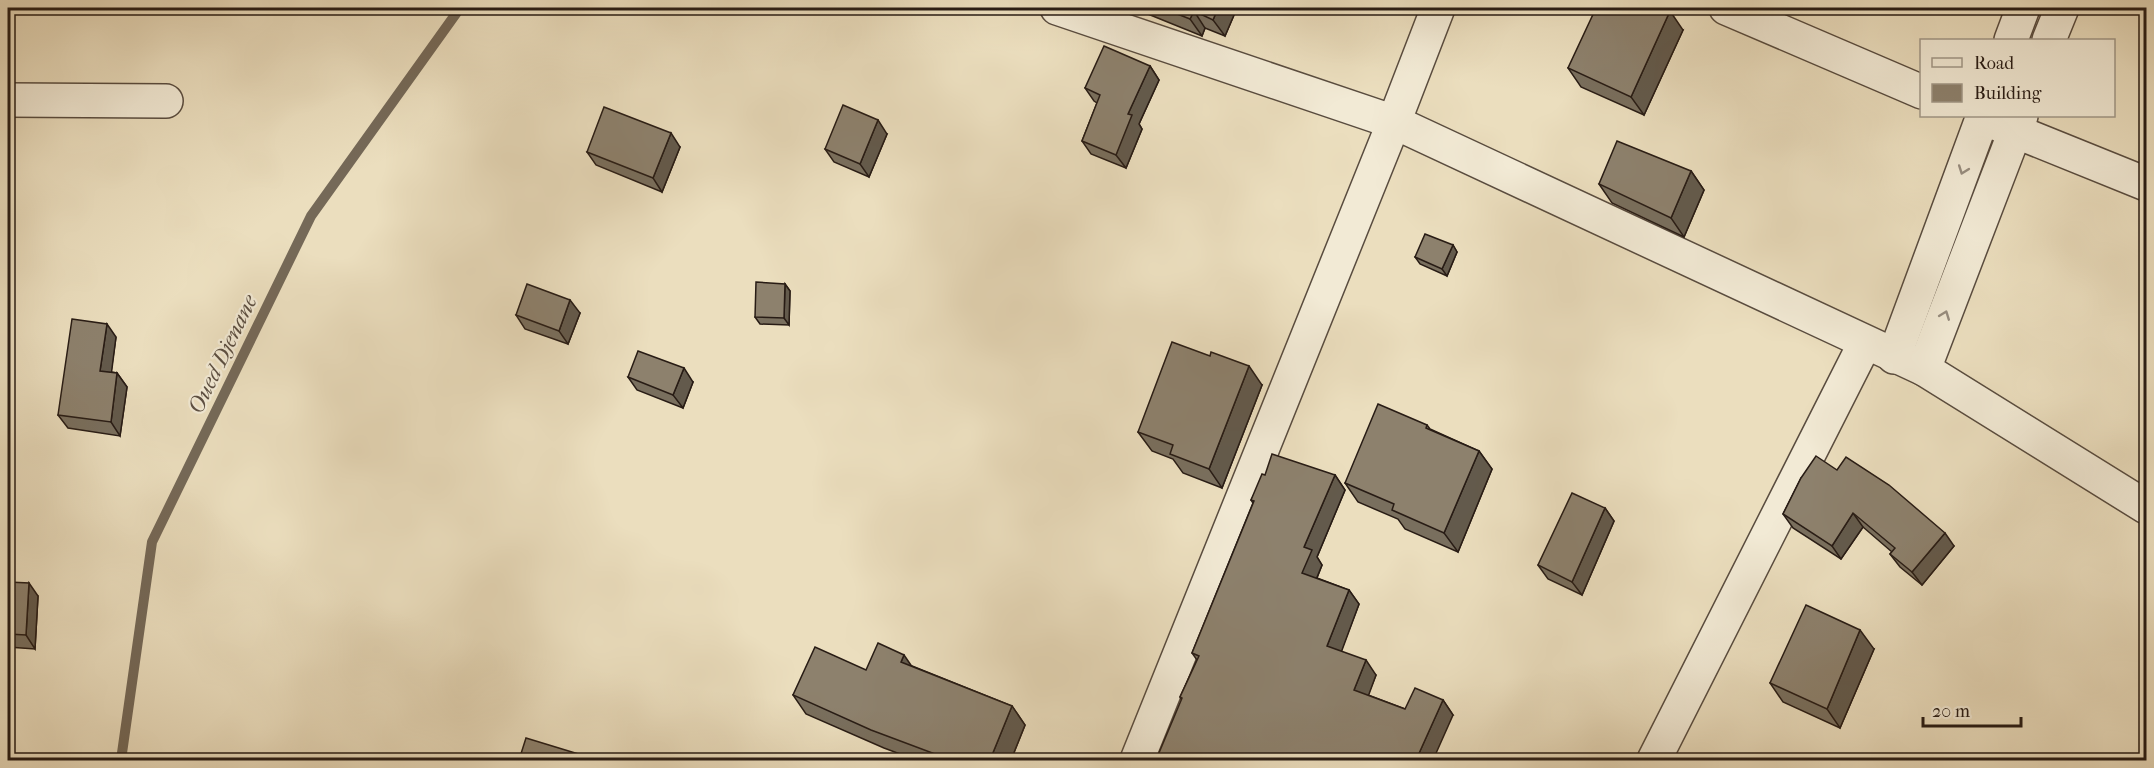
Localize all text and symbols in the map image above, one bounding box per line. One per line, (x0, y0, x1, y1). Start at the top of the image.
legend (1920, 39, 2115, 117)
text: Road (1974, 53, 2014, 74)
text: Building (1974, 83, 2042, 104)
one-way arrow (1958, 164, 1970, 175)
water label: Oued Djenane (183, 290, 263, 418)
one-way arrow (1937, 310, 1950, 320)
scale bar (1923, 690, 2020, 728)
text: 20 m (1932, 701, 1970, 722)

